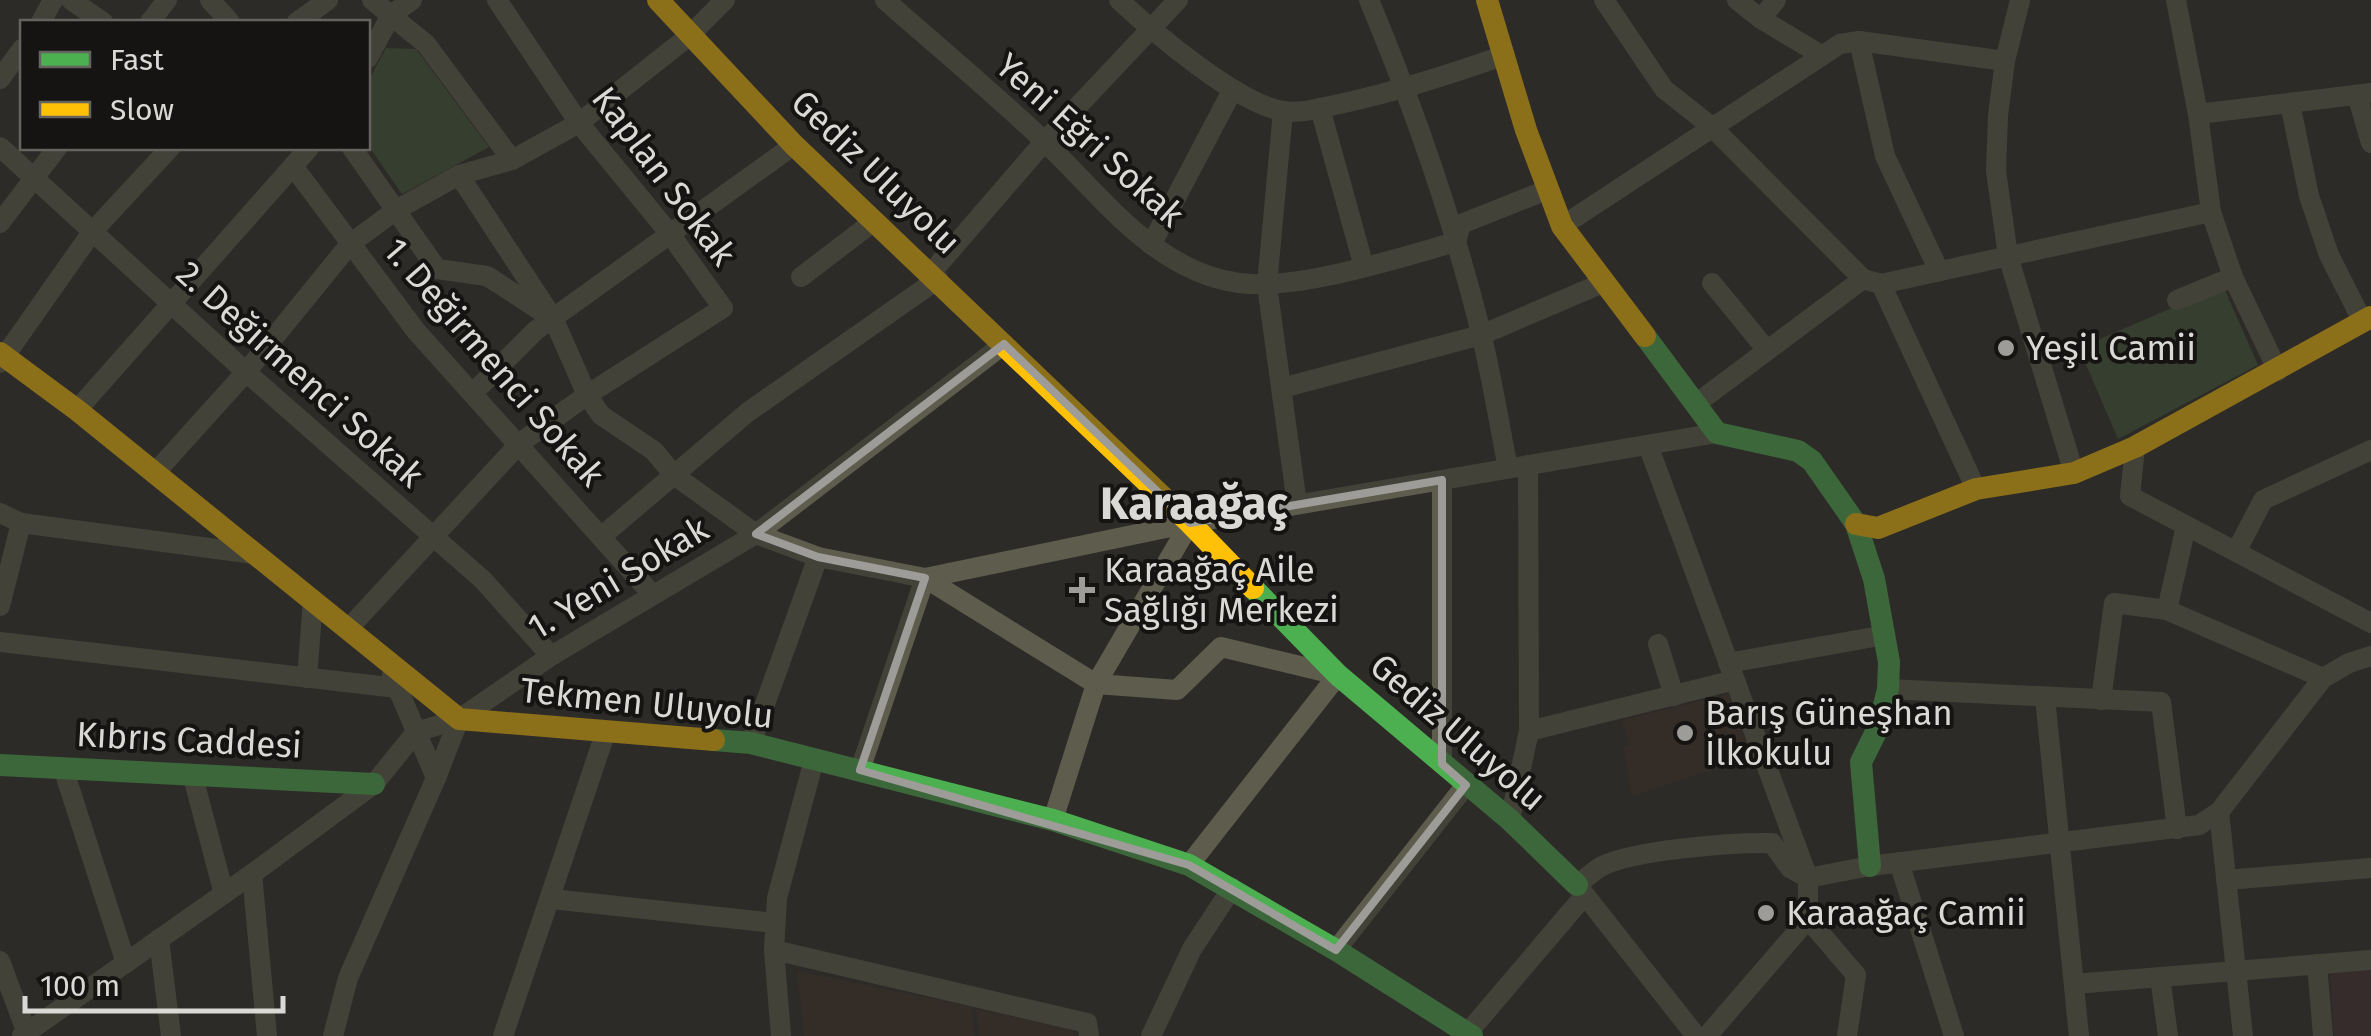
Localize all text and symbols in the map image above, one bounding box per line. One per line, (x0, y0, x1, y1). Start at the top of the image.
legend (20, 20, 370, 150)
text: Fast (110, 42, 164, 78)
street label: Yeni Eğri Sokak (987, 45, 1193, 236)
street label: Kaplan Sokak (583, 78, 745, 274)
street label: Gediz Uluyolu (783, 81, 969, 263)
text: Slow (110, 92, 174, 128)
street label: 1. Değirmenci Sokak (375, 229, 613, 495)
street label: 2. Değirmenci Sokak (168, 252, 432, 496)
place label: Yeşil Camii (2026, 327, 2196, 369)
marker: Yeşil Camii (1995, 337, 2017, 359)
district label: Karaağaç (1100, 477, 1288, 531)
street label: 1. Yeni Sokak (520, 508, 716, 648)
place label: Karaağaç Aile Sağlığı Merkezi (1104, 549, 1339, 631)
marker: Karaağaç Aile Sağlığı Merkezi (1069, 577, 1095, 603)
street label: Gediz Uluyolu (1362, 644, 1554, 820)
street label: Tekmen Uluyolu (519, 669, 775, 737)
place label: Barış Güneşhan İlkokulu (1705, 692, 1953, 774)
street label: Kıbrıs Caddesi (75, 713, 303, 767)
marker: Barış Güneşhan İlkokulu (1674, 722, 1696, 744)
place label: Karaağaç Camii (1786, 892, 2026, 934)
marker: Karaağaç Camii (1755, 902, 1777, 924)
scale bar (25, 951, 282, 1013)
text: 100 m (40, 968, 120, 1004)

